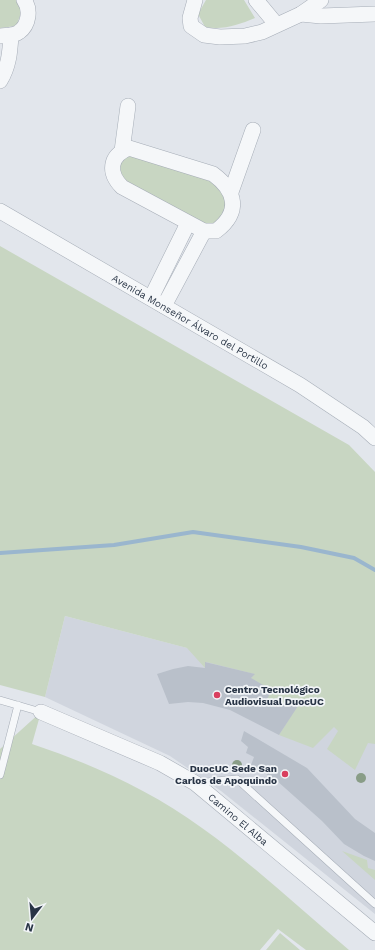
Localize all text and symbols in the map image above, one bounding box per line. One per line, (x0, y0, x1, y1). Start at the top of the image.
street label: Avenida Monseñor Álvaro del Portillo (110, 272, 270, 371)
place label: Centro Tecnológico Audiovisual DuocUC (225, 684, 324, 707)
marker: Centro Tecnológico Audiovisual DuocUC (212, 690, 222, 700)
place label: DuocUC Sede San Carlos de Apoquindo (175, 763, 277, 786)
marker: DuocUC Sede San Carlos de Apoquindo (280, 769, 290, 779)
street label: Camino El Alba (206, 791, 270, 848)
north arrow (12, 898, 52, 938)
text: N (24, 920, 35, 935)

